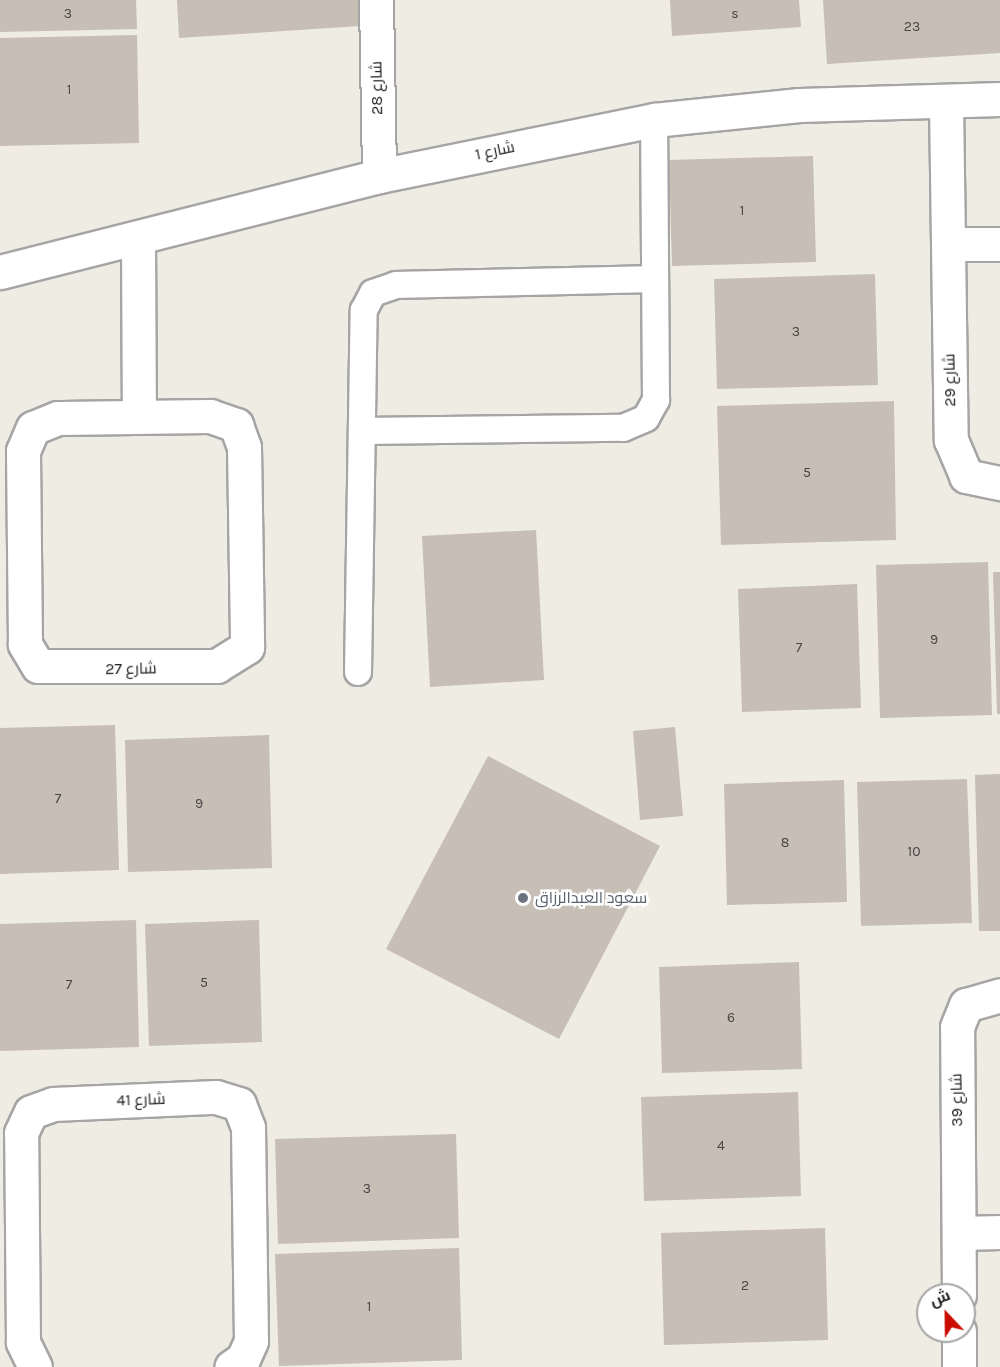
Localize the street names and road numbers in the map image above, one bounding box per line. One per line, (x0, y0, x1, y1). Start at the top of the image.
street label: شارع 28 (367, 61, 387, 115)
street label: شارع 1 (473, 137, 517, 165)
street label: شارع 29 (940, 353, 960, 407)
street label: شارع 27 (105, 659, 157, 679)
street label: شارع 39 (947, 1073, 967, 1127)
street label: شارع 41 (116, 1090, 166, 1110)

